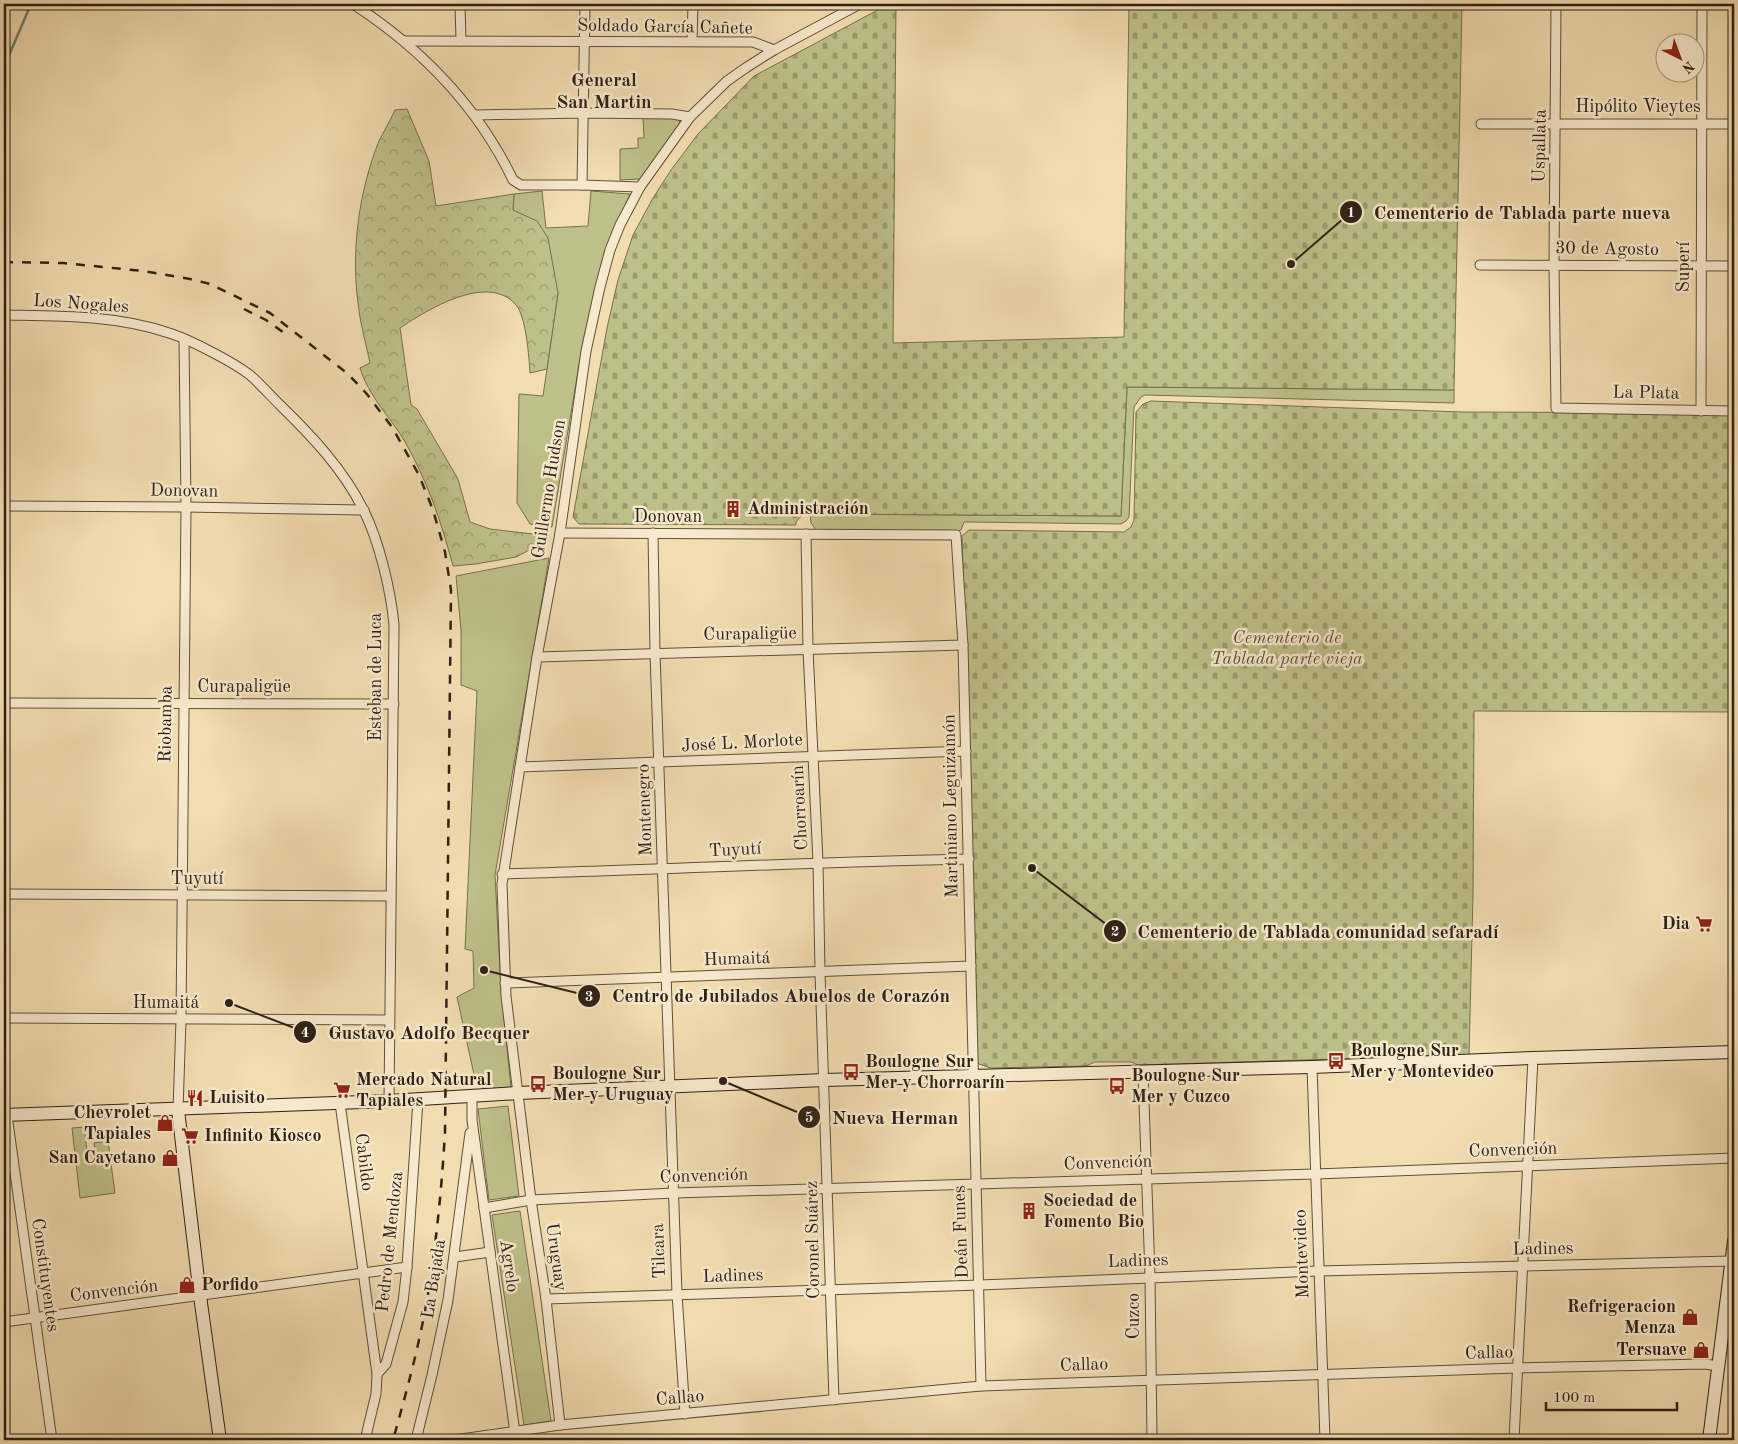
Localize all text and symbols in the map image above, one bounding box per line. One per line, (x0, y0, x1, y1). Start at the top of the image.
street label: Soldado García Cañete (577, 16, 753, 38)
north arrow (1656, 32, 1706, 82)
text: N (1679, 58, 1697, 76)
district label: General San Martin (556, 72, 652, 113)
street label: Hipólito Vieytes (1575, 98, 1701, 116)
street label: Uspallata (1530, 109, 1550, 183)
callout: Cementerio de Tablada parte nueva (1339, 195, 1681, 229)
text: Cementerio de Tablada parte nueva (1374, 205, 1671, 224)
text: 1 (1347, 206, 1355, 221)
street label: 30 de Agosto (1555, 239, 1659, 259)
street label: Superí (1675, 242, 1693, 292)
street label: Los Nogales (32, 292, 130, 316)
street label: La Plata (1612, 383, 1680, 403)
street label: Guillermo Hudson (529, 418, 569, 560)
street label: Donovan (150, 481, 219, 501)
building icon: Administración (723, 499, 743, 519)
place label: Administración (747, 500, 869, 518)
street label: Donovan (634, 508, 702, 526)
street label: Esteban de Luca (367, 612, 385, 741)
street label: Curapaligüe (703, 624, 797, 644)
park label: Cementerio de Tablada parte vieja (1211, 629, 1363, 668)
street label: Curapaligüe (197, 678, 291, 696)
street label: Riobamba (156, 685, 176, 763)
street label: Martiniano Leguizamón (940, 714, 962, 898)
street label: José L. Morlote (681, 731, 803, 755)
street label: Montenegro (634, 763, 656, 856)
street label: Chorroarín (789, 765, 811, 851)
street label: Tuyutí (708, 840, 762, 860)
street label: Tuyutí (171, 870, 224, 888)
callout: Cementerio de Tablada comunidad sefaradí (1103, 914, 1509, 948)
supermarket icon: Dia (1694, 914, 1714, 934)
place label: Dia (1661, 915, 1690, 933)
text: Cementerio de Tablada comunidad sefaradí (1137, 924, 1499, 943)
text: 2 (1111, 925, 1119, 940)
street label: Humaitá (703, 949, 771, 969)
callout: Centro de Jubilados Abuelos de Corazón (577, 979, 960, 1013)
text: Centro de Jubilados Abuelos de Corazón (612, 988, 950, 1007)
text: 3 (585, 990, 593, 1005)
street label: Humaitá (132, 994, 200, 1012)
callout: Gustavo Adolfo Becquer (293, 1015, 539, 1049)
text: Gustavo Adolfo Becquer (328, 1025, 530, 1044)
text: 4 (301, 1026, 309, 1041)
place label: Boulogne Sur Mer y Montevideo (1350, 1042, 1494, 1081)
bus stop icon: Boulogne Sur Mer y Montevideo (1326, 1051, 1346, 1071)
place label: Boulogne Sur Mer y Chorroarín (865, 1053, 1005, 1092)
bus stop icon: Boulogne Sur Mer y Chorroarín (841, 1062, 861, 1082)
place label: Boulogne Sur Mer y Uruguay (552, 1065, 674, 1104)
place label: Boulogne Sur Mer y Cuzco (1131, 1067, 1240, 1106)
place label: Mercado Natural Tapiales (356, 1071, 492, 1110)
bus stop icon: Boulogne Sur Mer y Uruguay (528, 1074, 548, 1094)
bus stop icon: Boulogne Sur Mer y Cuzco (1107, 1076, 1127, 1096)
supermarket icon: Mercado Natural Tapiales (332, 1080, 352, 1100)
restaurant icon: Luisito (185, 1088, 205, 1108)
place label: Luisito (209, 1089, 265, 1107)
callout: Nueva Herman (797, 1100, 968, 1134)
place label: Chevrolet Tapiales (74, 1104, 151, 1143)
text: Nueva Herman (832, 1110, 958, 1129)
text: 5 (805, 1111, 813, 1126)
shop icon: Chevrolet Tapiales (155, 1113, 175, 1133)
supermarket icon: Infinito Kiosco (180, 1126, 200, 1146)
place label: Infinito Kiosco (204, 1127, 322, 1145)
street label: Cabildo (352, 1132, 376, 1192)
street label: Convención (1468, 1139, 1558, 1161)
shop icon: San Cayetano (160, 1148, 180, 1168)
place label: San Cayetano (48, 1149, 156, 1167)
street label: Convención (1063, 1152, 1153, 1174)
street label: Convención (659, 1165, 749, 1187)
street label: Pedro de Mendoza (374, 1171, 406, 1313)
street label: Coronel Suárez (803, 1181, 823, 1299)
street label: Deán Funes (950, 1185, 972, 1279)
place label: Sociedad de Fomento Bio (1043, 1192, 1144, 1231)
building icon: Sociedad de Fomento Bio (1019, 1201, 1039, 1221)
street label: Montevideo (1291, 1209, 1313, 1299)
street label: Constituyentes (28, 1217, 62, 1333)
street label: Uruguay (542, 1222, 570, 1293)
street label: Tilcara (649, 1223, 669, 1279)
street label: La Bajada (419, 1238, 449, 1320)
street label: Agrelo (496, 1239, 522, 1294)
street label: Ladines (1512, 1239, 1574, 1259)
street label: Ladines (1107, 1251, 1169, 1271)
street label: Ladines (702, 1266, 764, 1286)
shop icon: Porfido (177, 1275, 197, 1295)
place label: Porfido (201, 1276, 258, 1294)
street label: Convención (69, 1277, 159, 1305)
street label: Cuzco (1125, 1293, 1143, 1339)
place label: Refrigeracion Menza (1567, 1298, 1676, 1337)
shop icon: Refrigeracion Menza (1680, 1307, 1700, 1327)
shop icon: Tersuave (1691, 1340, 1711, 1360)
place label: Tersuave (1616, 1341, 1687, 1359)
street label: Callao (1464, 1343, 1514, 1363)
street label: Callao (1059, 1355, 1109, 1375)
scale bar (1546, 1379, 1677, 1411)
street label: Callao (655, 1387, 705, 1409)
text: 100 m (1553, 1391, 1595, 1406)

